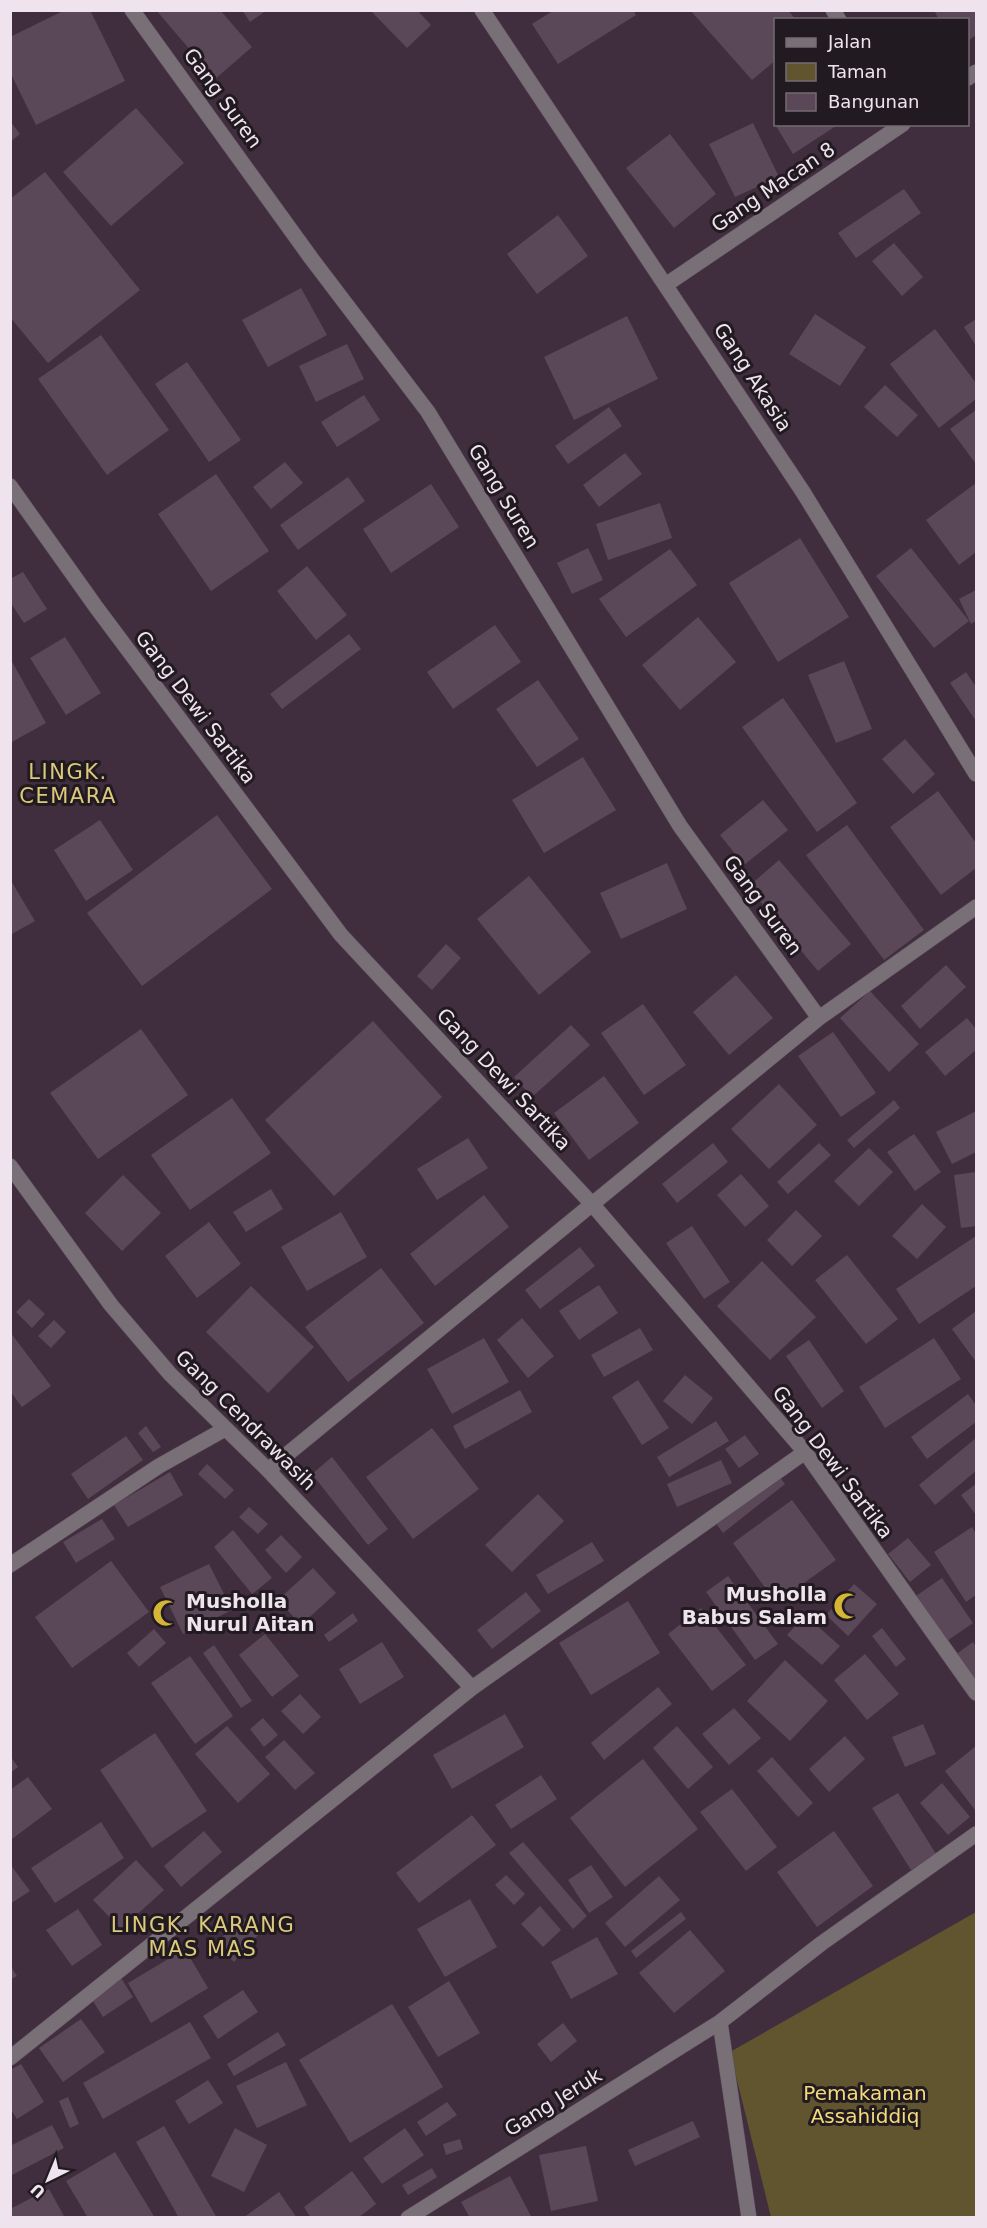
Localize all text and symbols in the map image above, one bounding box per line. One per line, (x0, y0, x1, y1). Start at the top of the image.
legend (774, 18, 969, 126)
text: Jalan (827, 31, 872, 52)
street label: Gang Suren (179, 43, 267, 153)
text: Taman (827, 61, 887, 82)
text: Bangunan (828, 91, 919, 112)
street label: Gang Macan 8 (707, 137, 839, 237)
street label: Gang Akasia (709, 318, 797, 436)
street label: Gang Suren (463, 439, 545, 553)
street label: Gang Dewi Sartika (131, 626, 261, 788)
district label: LINGK. CEMARA (19, 760, 117, 808)
street label: Gang Suren (719, 850, 807, 960)
street label: Gang Dewi Sartika (432, 1003, 576, 1155)
street label: Gang Cendrawasih (171, 1345, 321, 1495)
street label: Gang Dewi Sartika (768, 1381, 898, 1543)
place label: Musholla Babus Salam (682, 1582, 827, 1629)
place label: Musholla Nurul Aitan (186, 1589, 315, 1636)
mosque icon: Musholla Babus Salam (832, 1591, 862, 1621)
mosque icon: Musholla Nurul Aitan (151, 1598, 181, 1628)
district label: LINGK. KARANG MAS MAS (111, 1913, 295, 1961)
street label: Gang Jeruk (500, 2062, 606, 2141)
park label: Pemakaman Assahiddiq (803, 2081, 927, 2128)
north arrow (18, 2150, 78, 2210)
text: U (27, 2179, 49, 2202)

